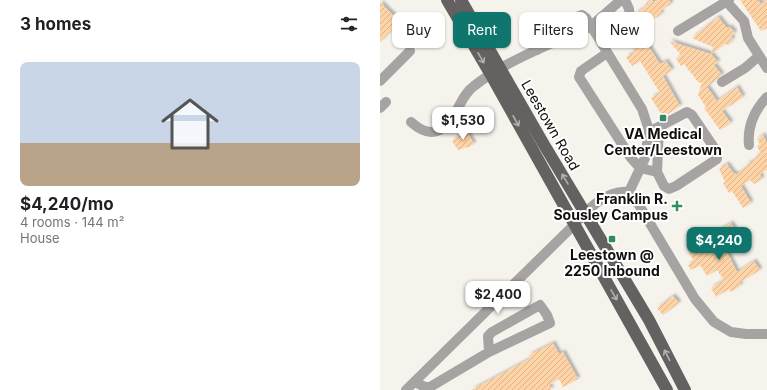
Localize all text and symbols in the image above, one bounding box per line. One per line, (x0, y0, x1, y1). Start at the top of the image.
chip: Buy (392, 12, 445, 48)
chip: Rent (453, 12, 511, 48)
chip: Filters (519, 12, 588, 48)
chip: New (596, 12, 654, 48)
icon: filters (338, 13, 360, 35)
text: 3 homes (20, 14, 91, 34)
one-way arrow (477, 52, 485, 64)
street label: Leestown Road (518, 77, 584, 173)
icon: home (154, 88, 226, 160)
pin: $1,530 (430, 107, 496, 141)
text: $1,530 (441, 112, 485, 128)
marker: VA Medical Center/Leestown (658, 113, 668, 123)
one-way arrow (513, 115, 521, 127)
place label: VA Medical Center/Leestown (604, 125, 722, 158)
one-way arrow (560, 173, 568, 185)
place label: Franklin R. Sousley Campus (553, 190, 668, 223)
text: $4,240/mo (20, 194, 114, 214)
marker: Franklin R. Sousley Campus (671, 200, 683, 212)
text: 4 rooms · 144 m² (20, 214, 125, 230)
pin: $4,240 (686, 227, 752, 261)
text: House (20, 230, 60, 246)
text: $4,240 (696, 232, 742, 248)
marker: Leestown @ 2250 Inbound (607, 234, 617, 244)
place label: Leestown @ 2250 Inbound (564, 246, 660, 279)
pin: $2,400 (465, 281, 531, 315)
text: $2,400 (474, 286, 522, 302)
one-way arrow (611, 289, 619, 301)
one-way arrow (663, 350, 670, 362)

